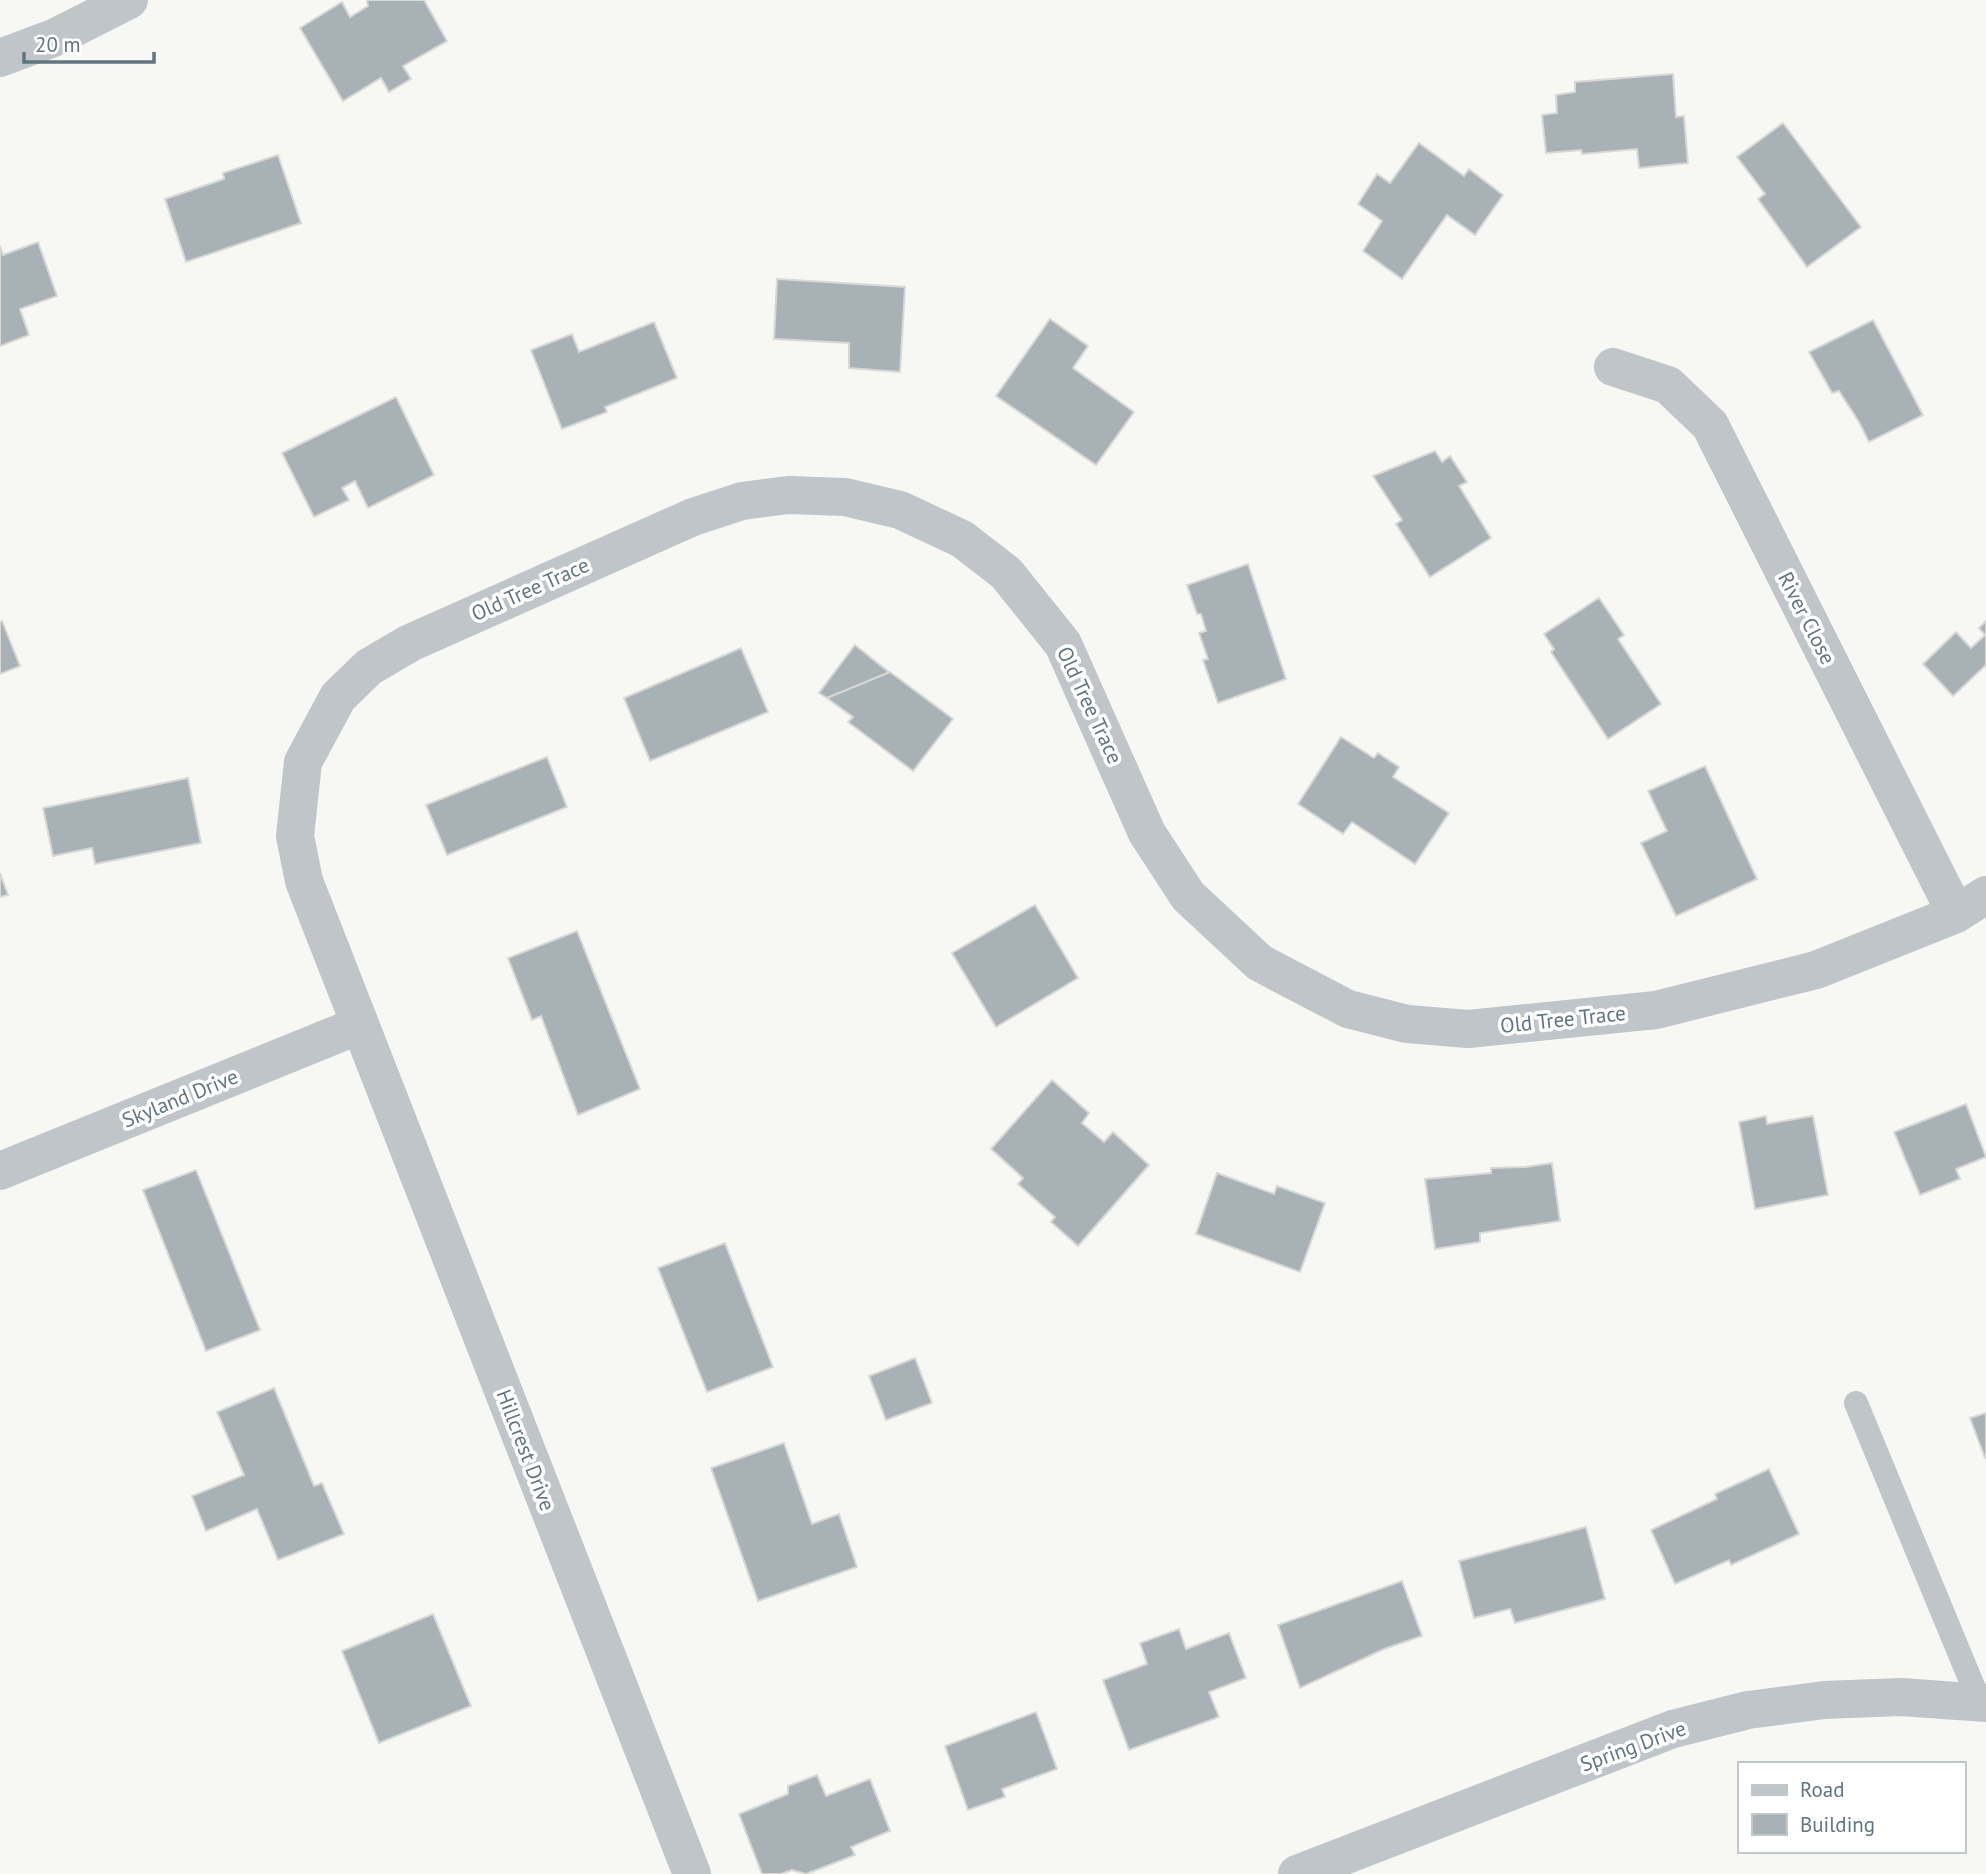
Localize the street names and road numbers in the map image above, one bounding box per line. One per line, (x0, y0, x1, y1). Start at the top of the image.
street label: Old Tree Trace (467, 551, 593, 627)
street label: River Close (1772, 567, 1842, 669)
street label: Old Tree Trace (1051, 642, 1129, 768)
street label: Old Tree Trace (1499, 999, 1627, 1039)
street label: Skyland Drive (118, 1062, 242, 1134)
street label: Hillcrest Drive (490, 1385, 562, 1515)
street label: Spring Drive (1576, 1714, 1690, 1778)

